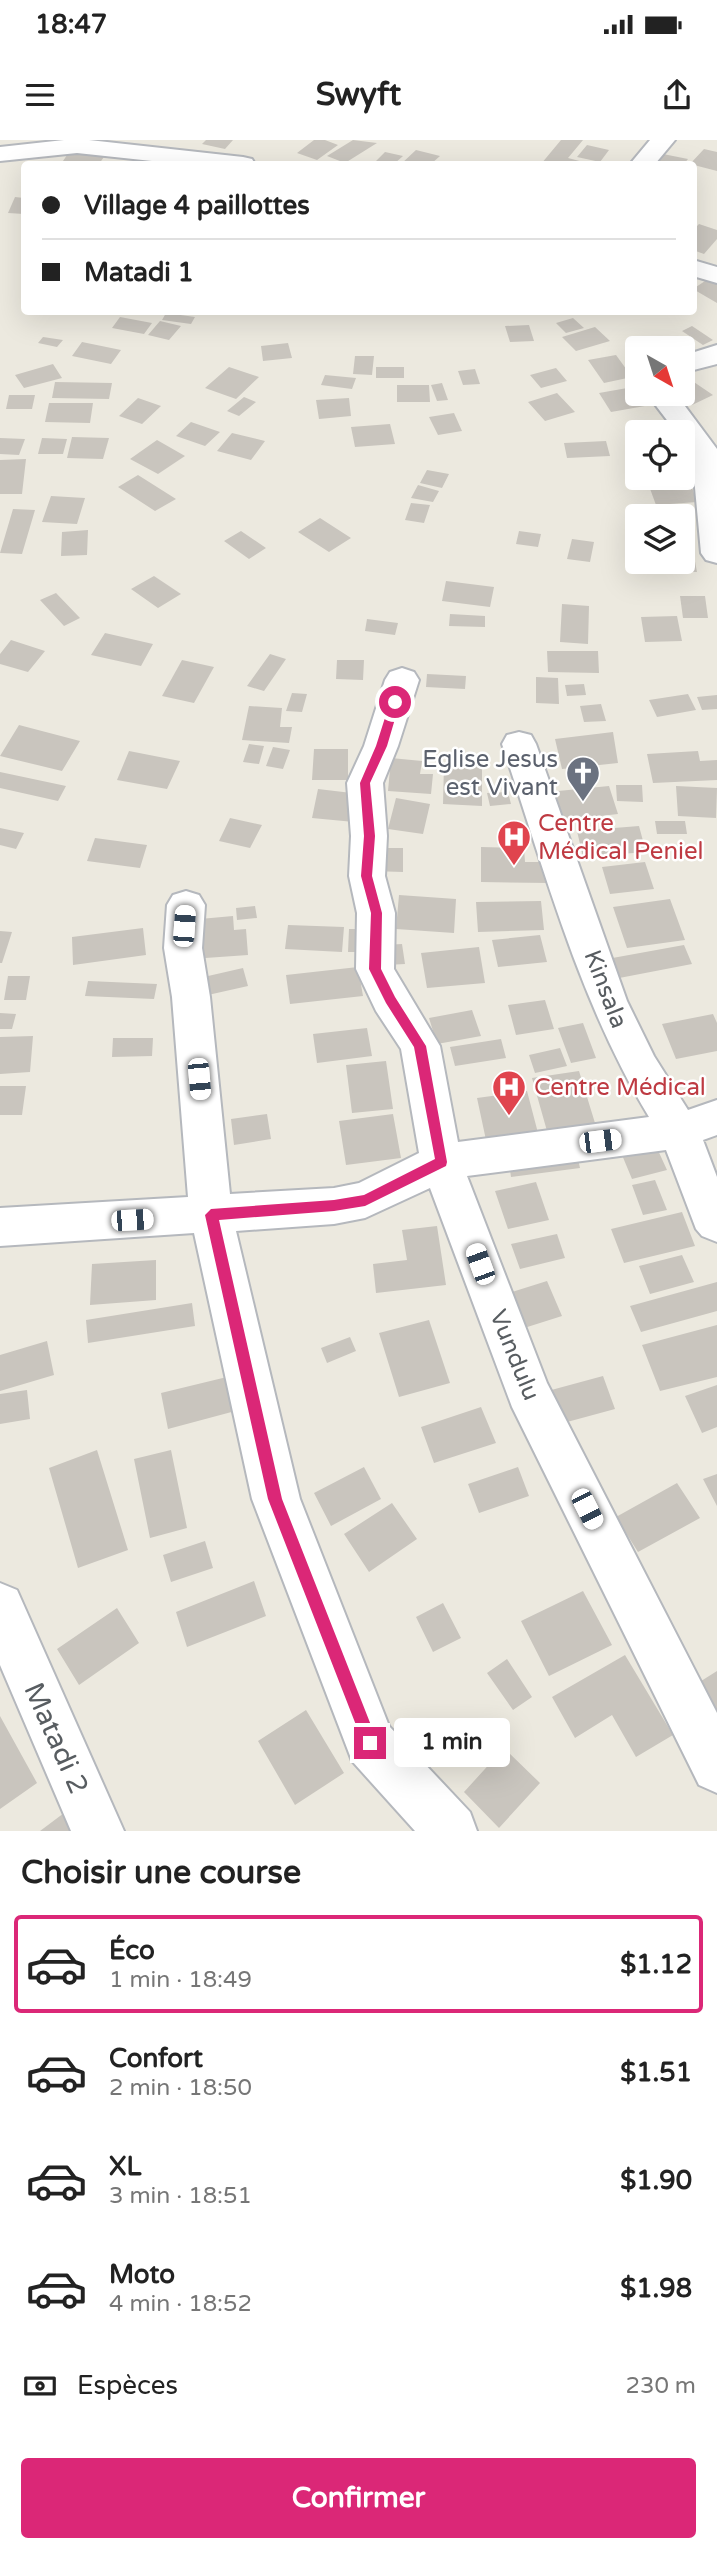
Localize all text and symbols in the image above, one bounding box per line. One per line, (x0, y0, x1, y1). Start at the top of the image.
text: 18:47 (35, 9, 107, 40)
icon: menu (21, 76, 59, 114)
text: Swyft (316, 76, 401, 114)
icon: share (658, 76, 696, 114)
text: Village 4 paillottes (84, 190, 310, 221)
text: Matadi 1 (84, 257, 194, 288)
north arrow (625, 336, 695, 406)
map controls (625, 336, 695, 574)
button: locate (625, 420, 695, 490)
button: layers (625, 504, 695, 574)
route start (379, 686, 411, 718)
place label: Eglise Jesus est Vivant (422, 745, 558, 802)
church icon: Eglise Jesus est Vivant (564, 754, 602, 803)
place label: Centre Médical Peniel (538, 809, 704, 866)
hospital icon: Centre Médical Peniel (495, 818, 533, 867)
car (173, 904, 196, 948)
street label: Kinsala (577, 946, 634, 1032)
car (187, 1057, 212, 1101)
hospital icon: Centre Médical (490, 1068, 528, 1117)
place label: Centre Médical (534, 1073, 706, 1102)
car (578, 1128, 623, 1154)
car (111, 1208, 154, 1232)
car (463, 1241, 498, 1287)
street label: Vundulu (483, 1306, 546, 1405)
car (569, 1486, 606, 1532)
street label: Matadi 2 (16, 1677, 96, 1799)
callout: 1 min (394, 1718, 510, 1768)
route end (354, 1727, 386, 1759)
text: 1 min (421, 1728, 483, 1756)
text: Choisir une course (21, 1854, 301, 1892)
icon: car (25, 1933, 88, 1996)
text: Éco (109, 1935, 155, 1966)
text: $1.12 (620, 1949, 692, 1980)
text: 1 min · 18:49 (109, 1966, 252, 1994)
icon: car (25, 2041, 88, 2104)
text: Confort (109, 2043, 203, 2074)
text: $1.51 (620, 2057, 692, 2088)
text: 2 min · 18:50 (109, 2074, 252, 2102)
icon: car (25, 2149, 88, 2212)
text: XL (109, 2151, 141, 2182)
text: $1.90 (620, 2165, 692, 2196)
text: 3 min · 18:51 (109, 2182, 252, 2210)
icon: car (25, 2257, 88, 2320)
text: Moto (109, 2259, 175, 2290)
text: $1.98 (620, 2273, 692, 2304)
text: 4 min · 18:52 (109, 2290, 252, 2318)
icon: cash (21, 2367, 59, 2405)
text: Espèces (77, 2370, 178, 2401)
text: 230 m (626, 2372, 696, 2400)
button: Confirmer (21, 2458, 696, 2538)

